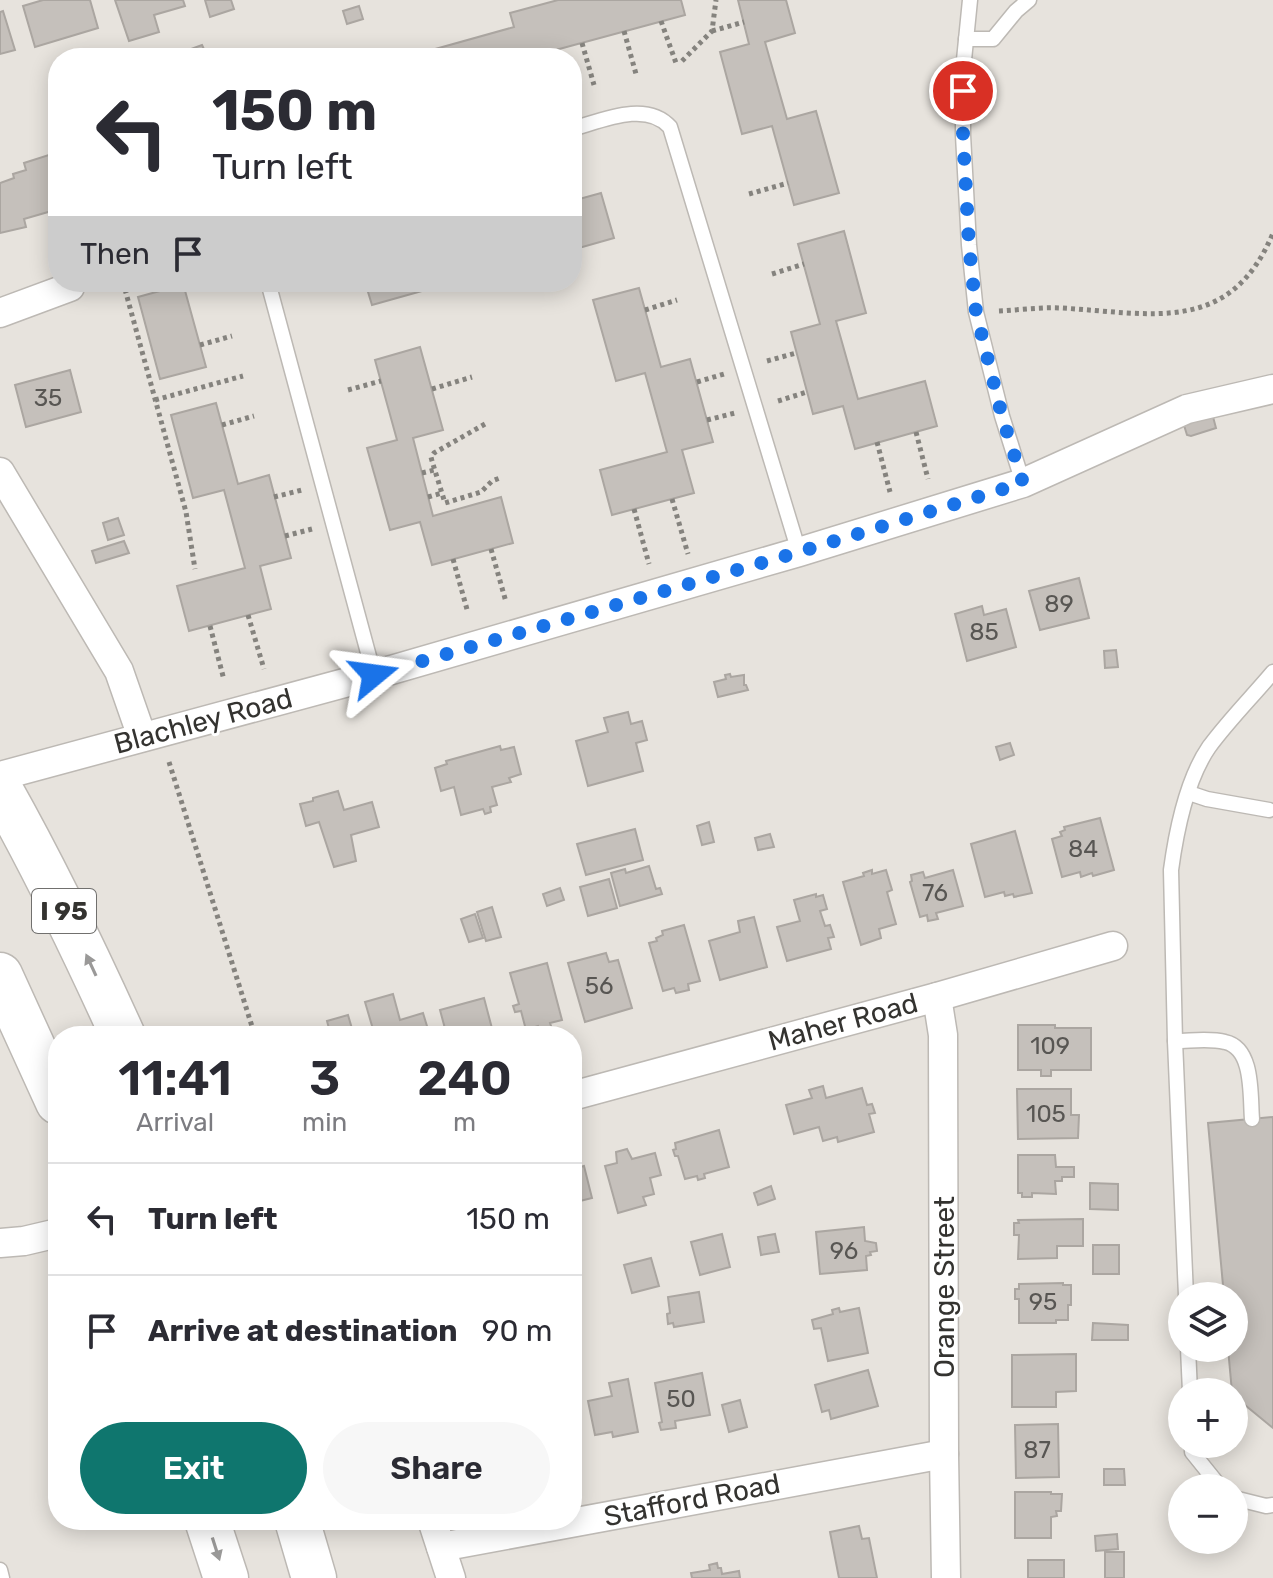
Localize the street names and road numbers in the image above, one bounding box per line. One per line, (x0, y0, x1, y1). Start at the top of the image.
street label: Blachley Road (110, 681, 296, 761)
road number: I 95 (32, 889, 96, 933)
street label: Maher Road (765, 986, 921, 1058)
street label: Orange Street (928, 1196, 961, 1378)
street label: Stafford Road (601, 1467, 783, 1533)

